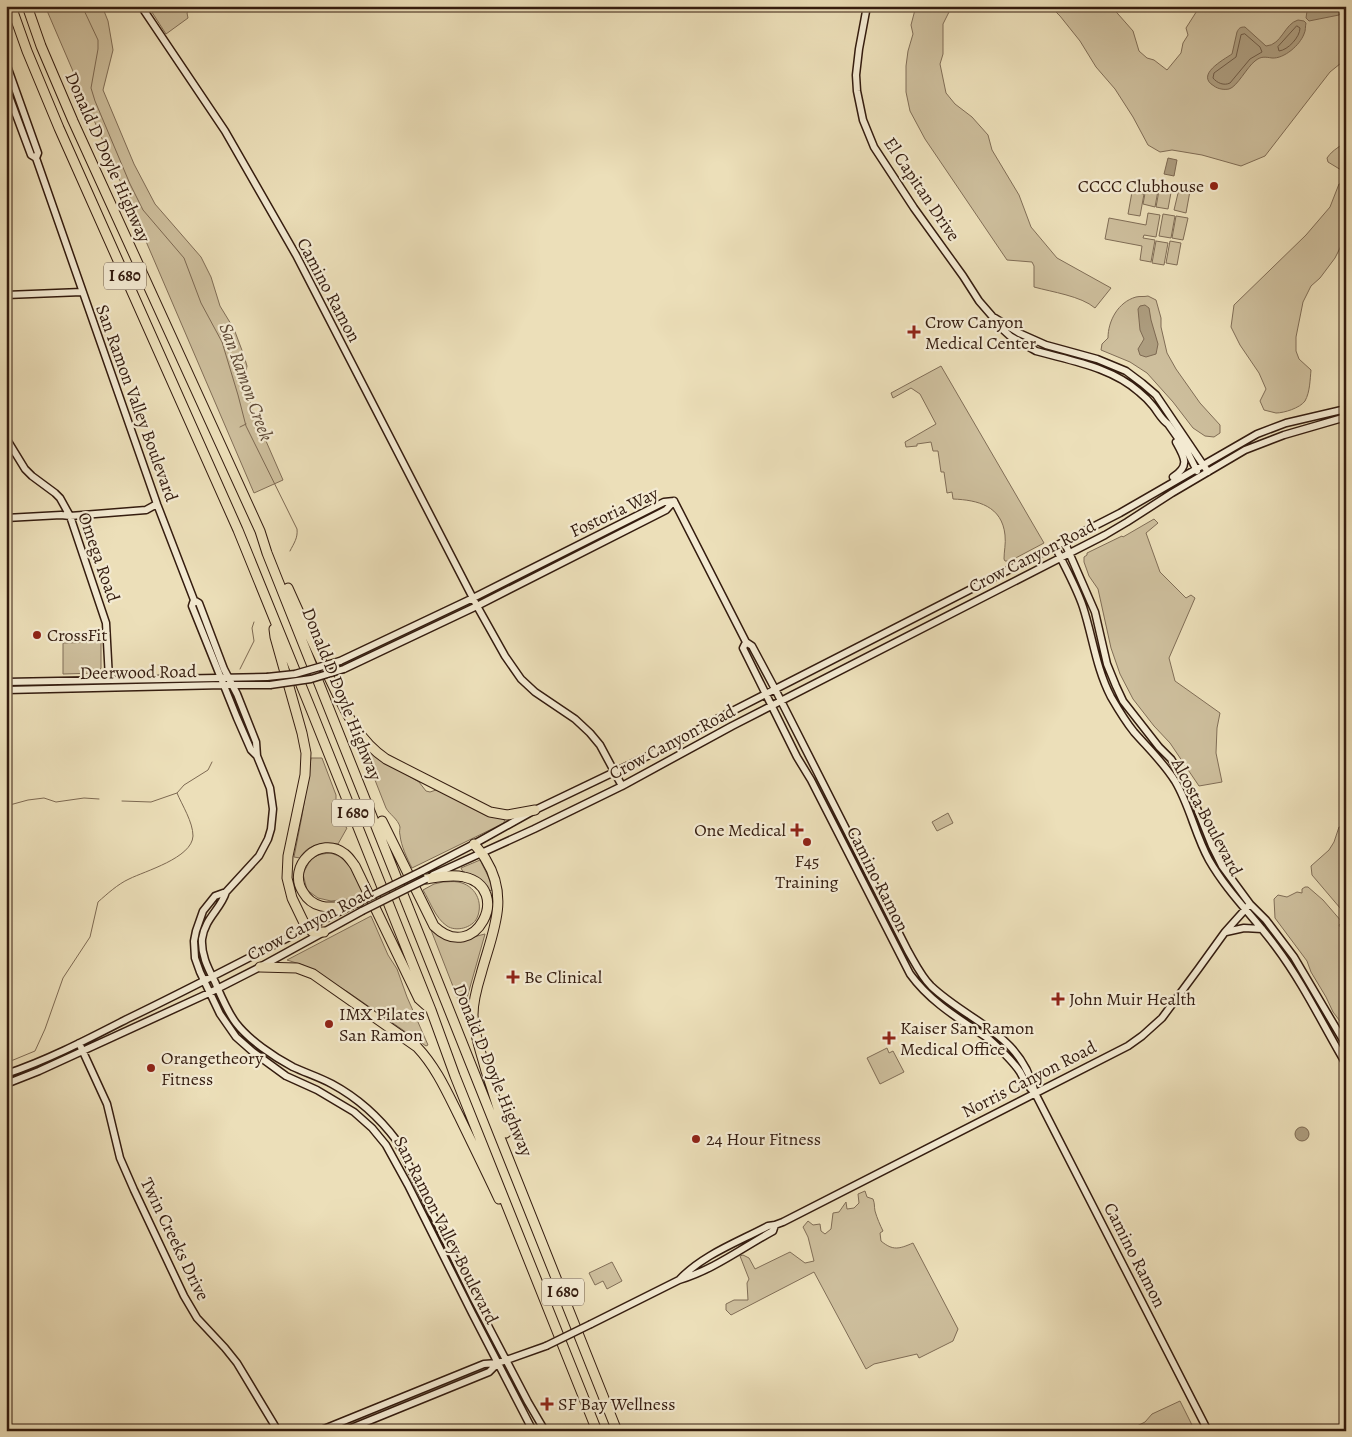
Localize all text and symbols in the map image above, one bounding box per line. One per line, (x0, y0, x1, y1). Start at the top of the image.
street label: Donald D Doyle Highway (60, 68, 157, 247)
street label: El Capitan Drive (878, 132, 966, 246)
place label: CCCC Clubhouse (1078, 174, 1204, 198)
marker: CCCC Clubhouse (1208, 180, 1220, 192)
street label: Camino Ramon (291, 234, 367, 346)
road number: I 680 (104, 262, 146, 290)
street label: San Ramon Valley Boulevard (90, 301, 184, 505)
place label: Crow Canyon Medical Center (925, 310, 1036, 355)
water label: San Ramon Creek (213, 319, 279, 445)
marker: Crow Canyon Medical Center (907, 325, 921, 339)
street label: Fostoria Way (566, 481, 663, 543)
street label: Omega Road (72, 509, 126, 605)
street label: Crow Canyon Road (964, 514, 1100, 598)
street label: Donald D Doyle Highway (296, 604, 388, 785)
place label: CrossFit (47, 623, 107, 647)
marker: CrossFit (31, 629, 43, 641)
street label: Deerwood Road (79, 659, 197, 685)
street label: Crow Canyon Road (605, 699, 739, 785)
street label: Alcosta Boulevard (1165, 753, 1248, 880)
road number: I 680 (332, 800, 374, 826)
place label: One Medical (694, 818, 787, 842)
street label: Camino Ramon (841, 822, 915, 936)
marker: One Medical (790, 823, 804, 837)
marker: F45 Training (801, 836, 813, 848)
place label: F45 Training (775, 849, 839, 894)
street label: Crow Canyon Road (243, 880, 377, 966)
place label: Be Clinical (524, 965, 603, 989)
marker: Be Clinical (506, 970, 520, 984)
street label: Donald D Doyle Highway (447, 980, 539, 1161)
place label: John Muir Health (1069, 987, 1196, 1011)
marker: John Muir Health (1051, 992, 1065, 1006)
place label: IMX Pilates San Ramon (339, 1002, 425, 1047)
place label: Kaiser San Ramon Medical Office (900, 1016, 1034, 1061)
marker: IMX Pilates San Ramon (323, 1018, 335, 1030)
marker: Kaiser San Ramon Medical Office (882, 1031, 896, 1045)
street label: Norris Canyon Road (958, 1035, 1101, 1123)
place label: Orangetheory Fitness (161, 1046, 264, 1091)
marker: Orangetheory Fitness (145, 1062, 157, 1074)
place label: 24 Hour Fitness (706, 1127, 821, 1151)
street label: San Ramon Valley Boulevard (388, 1132, 504, 1328)
marker: 24 Hour Fitness (690, 1133, 702, 1145)
street label: Twin Creeks Drive (135, 1174, 215, 1304)
street label: Camino Ramon (1098, 1198, 1172, 1312)
road number: I 680 (542, 1278, 584, 1305)
place label: SF Bay Wellness (558, 1392, 675, 1416)
marker: SF Bay Wellness (540, 1397, 554, 1411)

